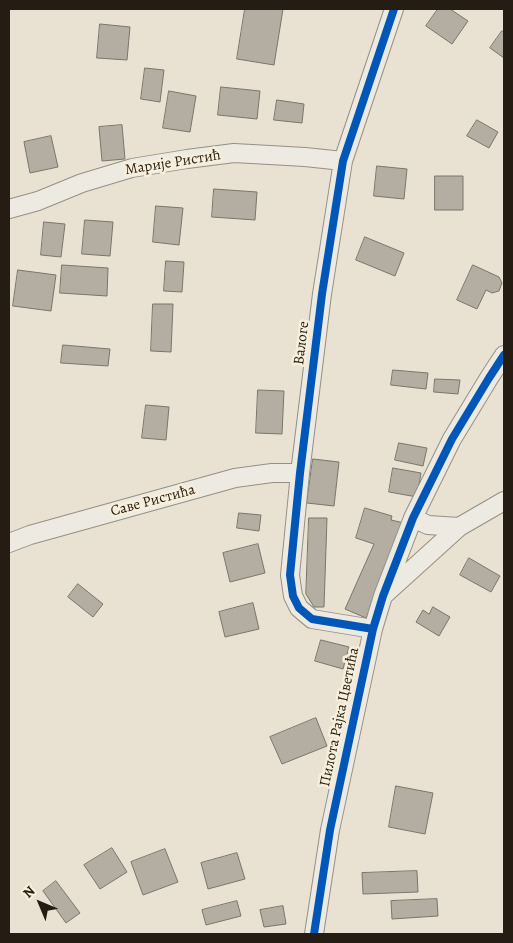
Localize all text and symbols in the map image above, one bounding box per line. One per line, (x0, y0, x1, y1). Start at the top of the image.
street label: Марије Ристић (124, 147, 222, 179)
street label: Валоге (290, 320, 314, 366)
street label: Саве Ристића (109, 481, 197, 521)
street label: Пилота Рајка Цветића (316, 646, 364, 788)
north arrow (15, 878, 65, 928)
text: N (19, 882, 39, 902)

